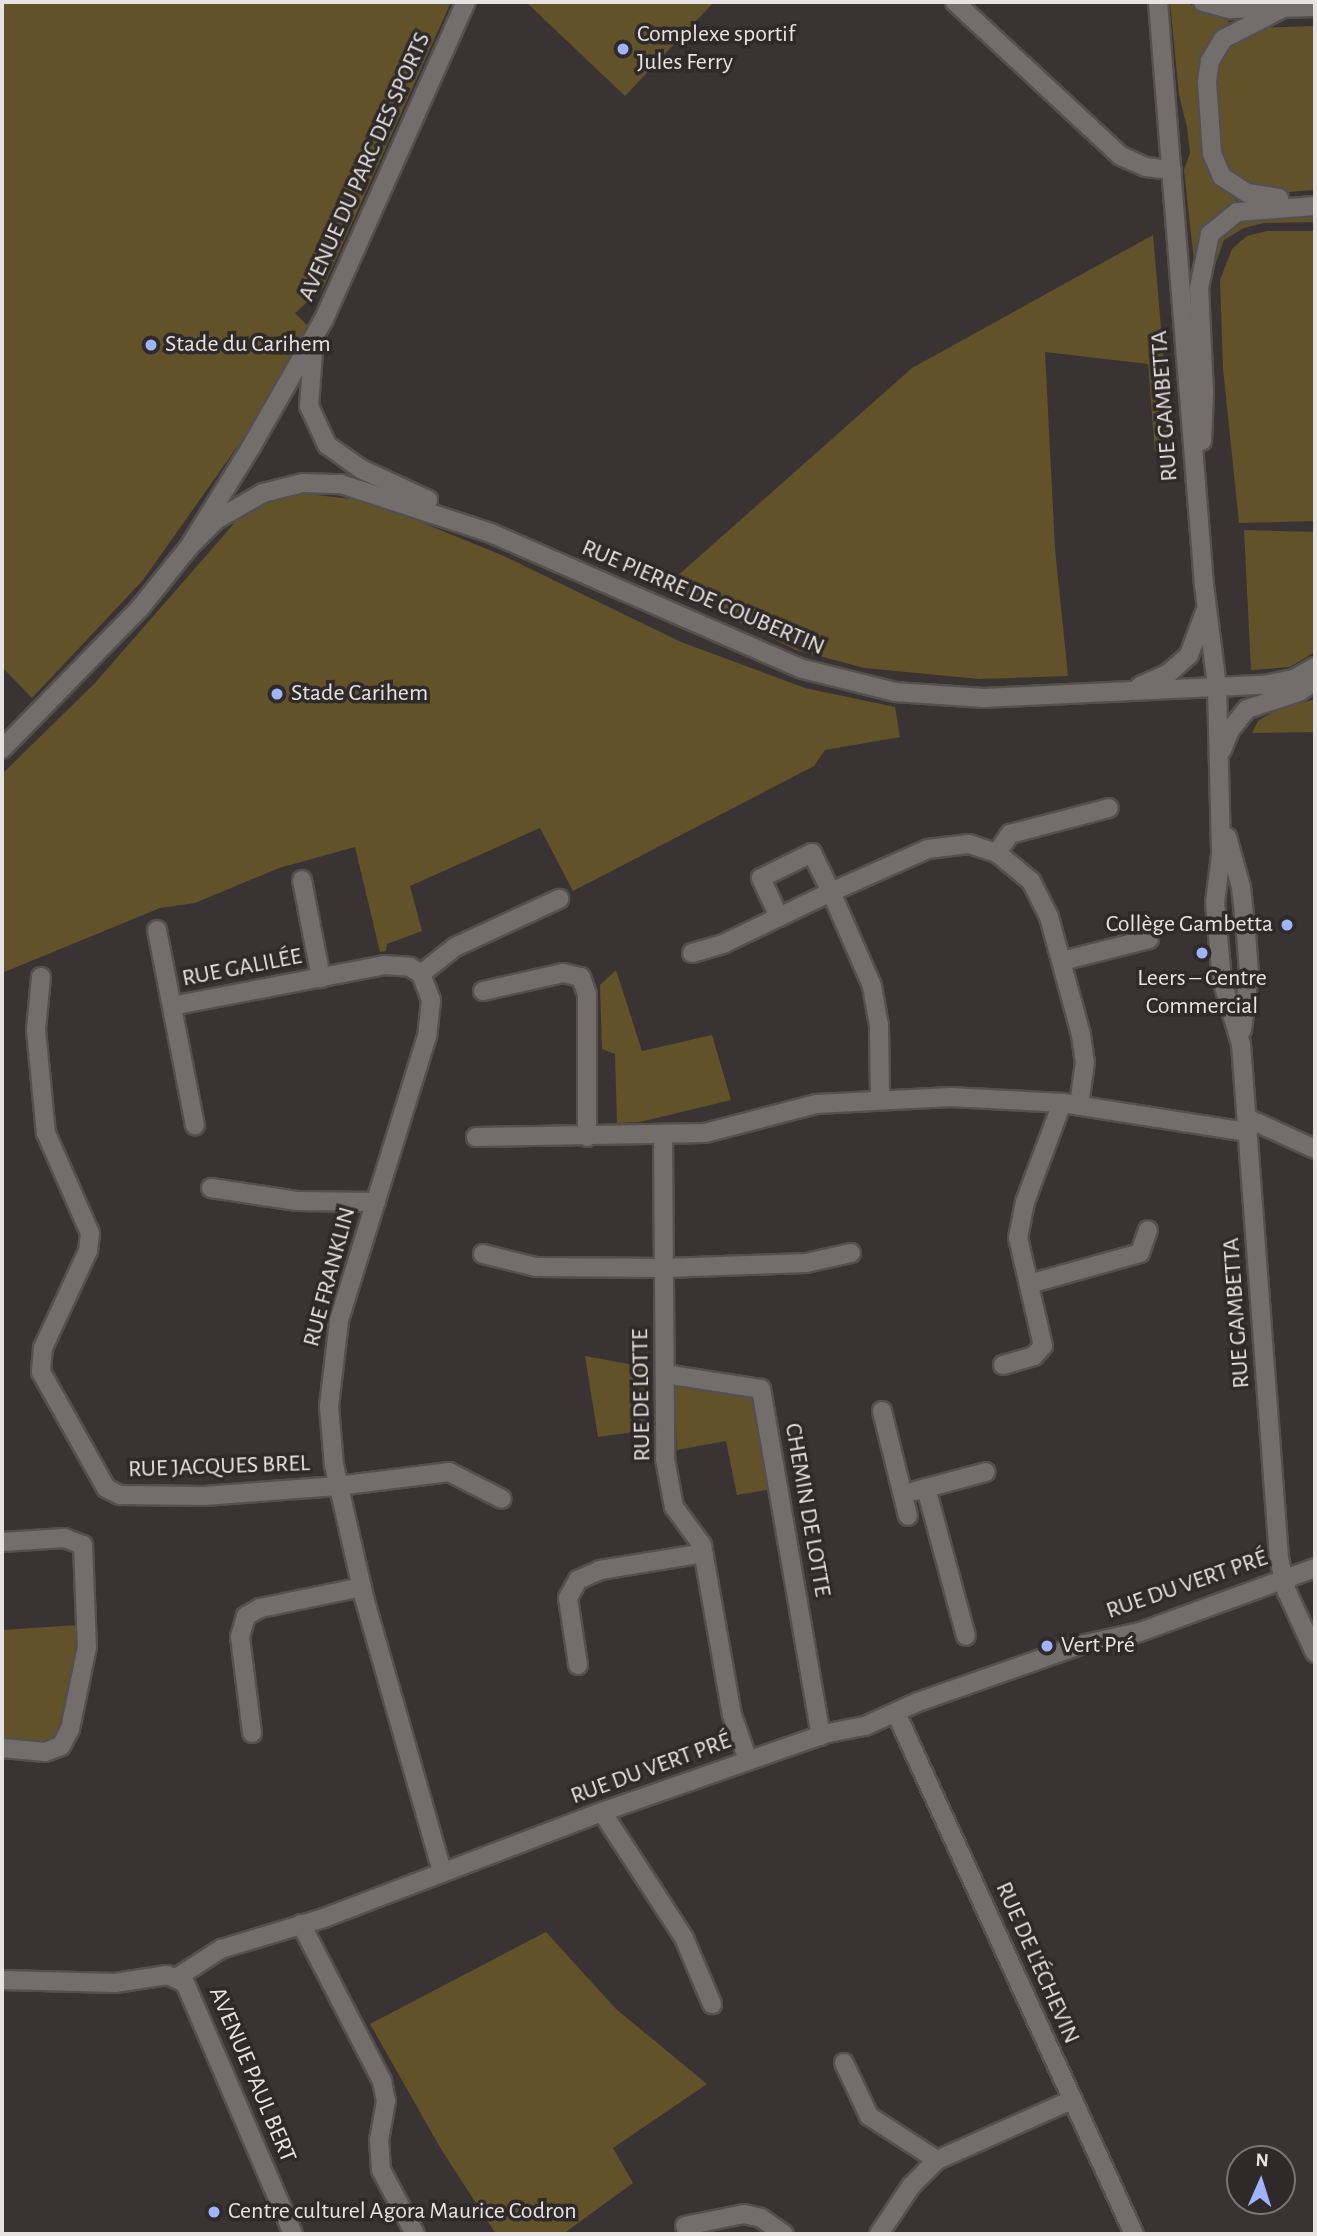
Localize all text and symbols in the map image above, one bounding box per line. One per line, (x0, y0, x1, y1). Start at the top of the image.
place label: Complexe sportif Jules Ferry (637, 21, 795, 77)
street label: AVENUE DU PARC DES SPORTS (293, 28, 437, 306)
marker: Complexe sportif Jules Ferry (615, 41, 631, 57)
street label: RUE GAMBETTA (1145, 330, 1185, 482)
place label: Stade du Carihem (165, 331, 331, 359)
marker: Stade du Carihem (143, 337, 159, 353)
street label: RUE PIERRE DE COUBERTIN (577, 534, 829, 662)
place label: Stade Carihem (291, 680, 428, 708)
marker: Stade Carihem (269, 686, 285, 702)
place label: Collège Gambetta (1106, 911, 1273, 939)
marker: Collège Gambetta (1279, 917, 1295, 933)
street label: RUE GALILÉE (180, 942, 304, 994)
marker: Leers – Centre Commercial (1194, 945, 1210, 961)
place label: Leers – Centre Commercial (1137, 965, 1267, 1021)
street label: RUE FRANKLIN (298, 1204, 362, 1350)
street label: RUE GAMBETTA (1217, 1237, 1257, 1389)
street label: RUE DE LOTTE (626, 1328, 658, 1462)
street label: CHEMIN DE LOTTE (778, 1421, 836, 1599)
street label: RUE JACQUES BREL (128, 1449, 310, 1485)
street label: RUE DU VERT PRÉ (1103, 1544, 1271, 1626)
place label: Vert Pré (1061, 1632, 1135, 1660)
marker: Vert Pré (1039, 1638, 1055, 1654)
street label: RUE DU VERT PRÉ (567, 1727, 735, 1811)
street label: RUE DE L'ÉCHEVIN (988, 1878, 1086, 2048)
street label: AVENUE PAUL BERT (202, 1983, 302, 2167)
north arrow (1226, 2145, 1296, 2215)
text: N (1255, 2151, 1269, 2170)
place label: Centre culturel Agora Maurice Codron (228, 2198, 577, 2226)
marker: Centre culturel Agora Maurice Codron (206, 2204, 222, 2220)

